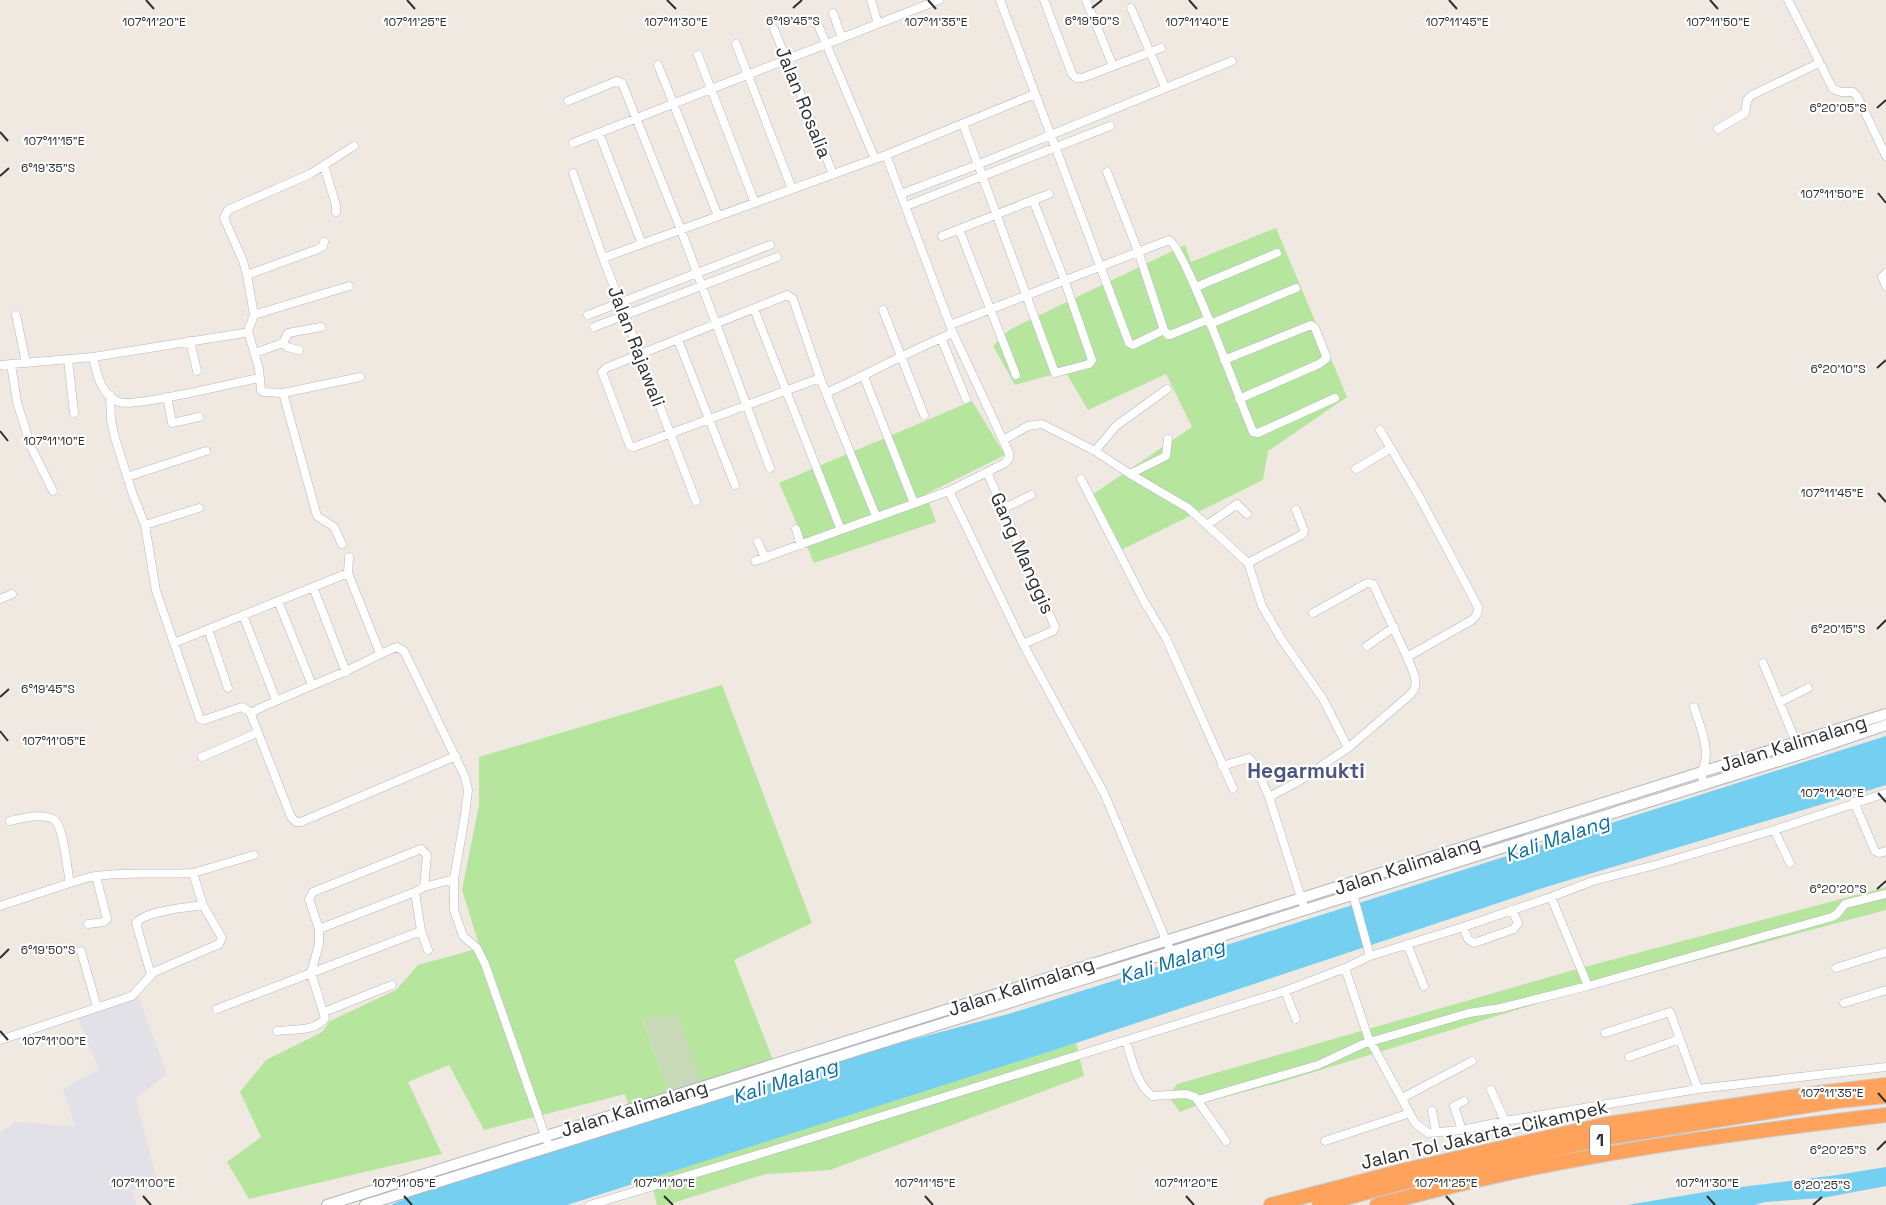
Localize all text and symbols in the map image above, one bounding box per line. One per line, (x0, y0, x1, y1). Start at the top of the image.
text: 6°19'45"S (766, 13, 820, 29)
text: 6°19'50"S (1065, 13, 1119, 29)
text: 107°11'20"E (122, 14, 186, 30)
text: 107°11'25"E (383, 14, 447, 30)
text: 107°11'30"E (644, 14, 708, 30)
text: 107°11'35"E (904, 14, 968, 30)
text: 107°11'40"E (1165, 14, 1229, 30)
text: 107°11'45"E (1426, 14, 1489, 30)
text: 107°11'50"E (1686, 14, 1750, 30)
street label: Jalan Rosalia (770, 42, 837, 162)
text: 6°20'05"S (1809, 100, 1867, 116)
text: 107°11'15"E (24, 133, 85, 149)
text: 6°19'35"S (21, 160, 75, 176)
text: 107°11'50"E (1800, 186, 1864, 202)
street label: Jalan Rajawali (602, 282, 671, 410)
text: 6°20'10"S (1810, 361, 1866, 377)
text: 107°11'10"E (23, 433, 85, 449)
text: 107°11'45"E (1801, 485, 1864, 501)
street label: Gang Manggis (985, 489, 1060, 618)
text: 6°20'15"S (1811, 621, 1865, 637)
text: 6°19'45"S (21, 681, 75, 697)
street label: Jalan Kalimalang (1717, 709, 1870, 778)
text: 107°11'05"E (22, 733, 86, 749)
district label: Hegarmukti (1247, 757, 1365, 784)
text: 107°11'40"E (1800, 785, 1864, 801)
water label: Kali Malang (1501, 808, 1614, 868)
street label: Jalan Kalimalang (1331, 830, 1483, 901)
text: 6°20'20"S (1809, 881, 1867, 897)
water label: Kali Malang (1116, 932, 1229, 989)
text: 6°19'50"S (21, 942, 75, 958)
street label: Jalan Kalimalang (945, 951, 1097, 1022)
text: 107°11'00"E (22, 1033, 86, 1049)
water label: Kali Malang (729, 1052, 842, 1109)
street label: Jalan Kalimalang (558, 1074, 711, 1143)
text: 107°11'35"E (1800, 1085, 1864, 1101)
street label: Jalan Tol Jakarta–Cikampek (1358, 1094, 1610, 1175)
road number: 1 (1590, 1124, 1610, 1156)
text: 6°20'25"S (1810, 1142, 1866, 1158)
text: 107°11'00"E (111, 1175, 175, 1191)
text: 107°11'05"E (372, 1175, 436, 1191)
text: 107°11'10"E (633, 1175, 695, 1191)
text: 107°11'15"E (895, 1175, 956, 1191)
text: 107°11'20"E (1154, 1175, 1218, 1191)
text: 107°11'25"E (1414, 1175, 1478, 1191)
text: 107°11'30"E (1675, 1175, 1739, 1191)
text: 6°20'25"S (1794, 1177, 1850, 1193)

